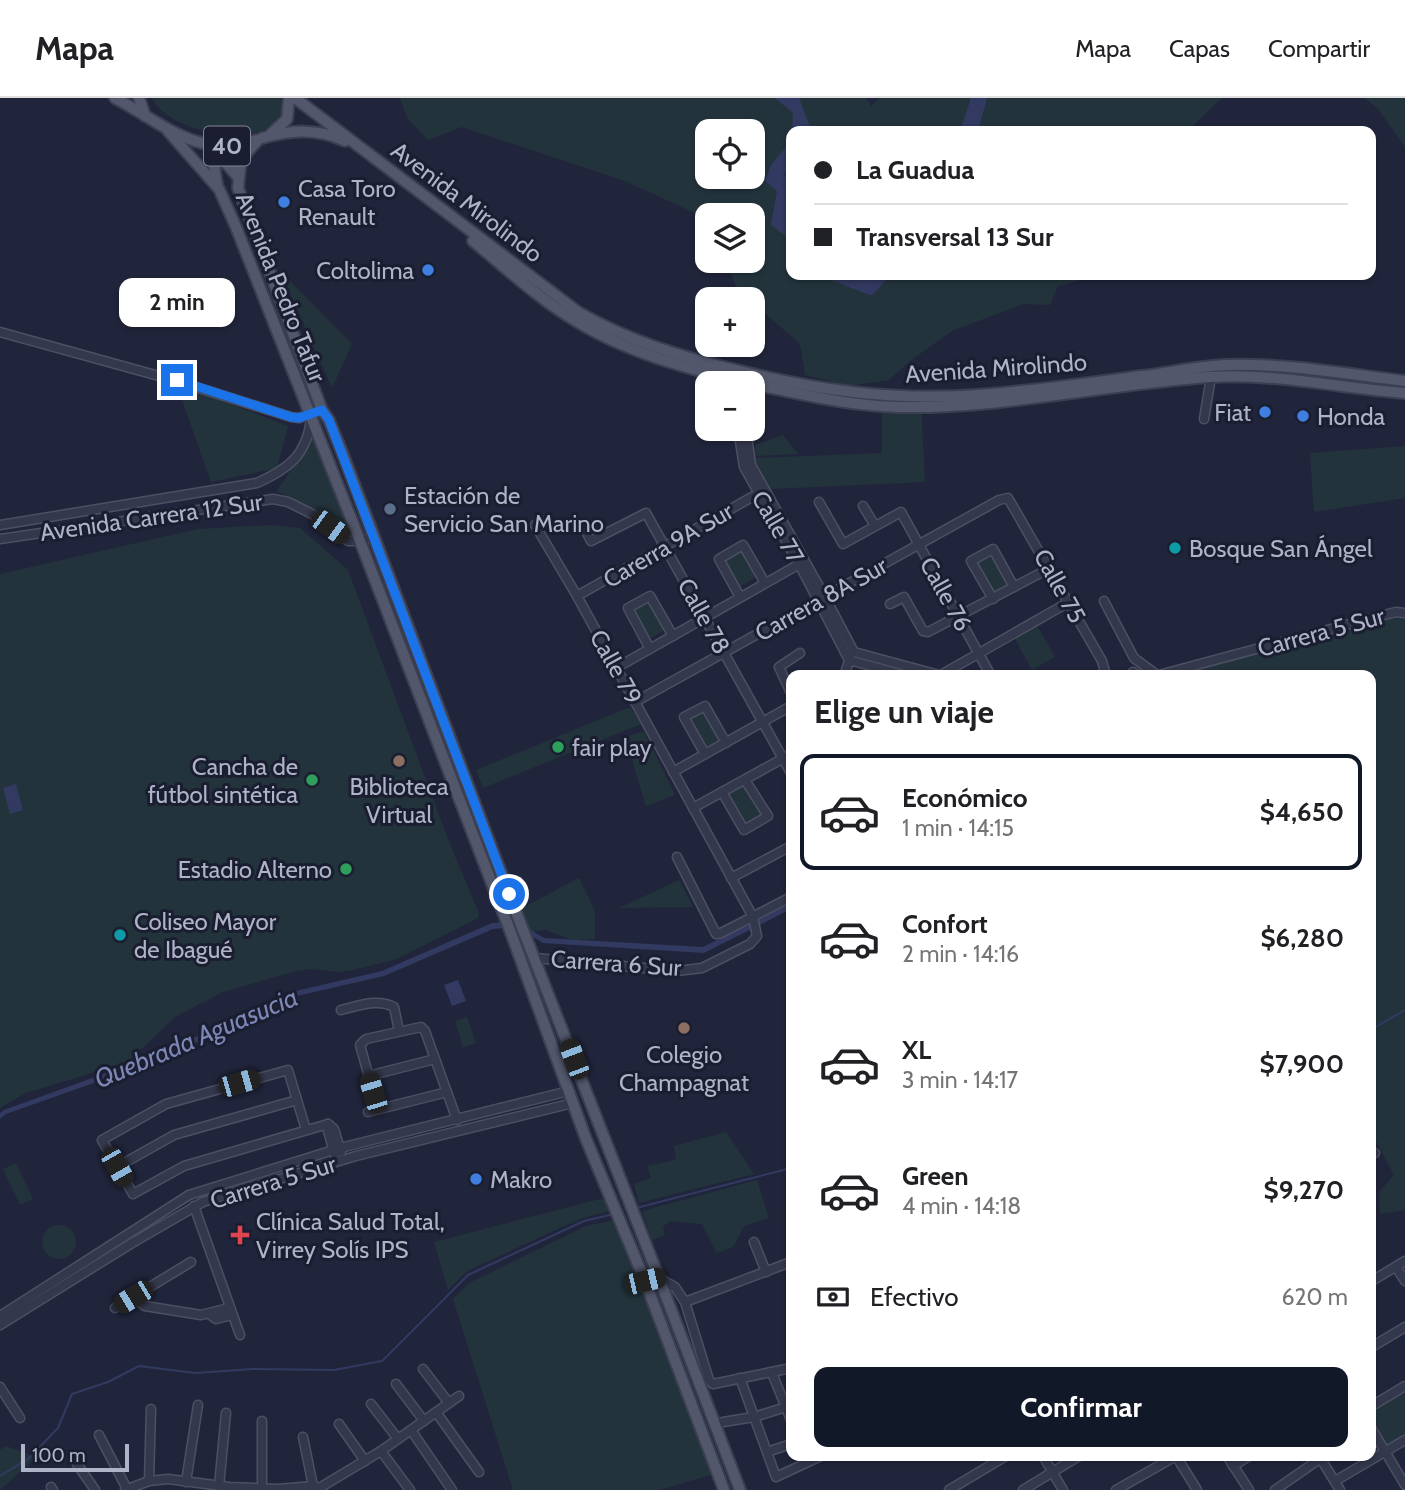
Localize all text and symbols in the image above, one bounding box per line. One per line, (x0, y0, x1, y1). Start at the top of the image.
text: Mapa (35, 28, 114, 68)
text: Mapa (1075, 34, 1131, 63)
text: Capas (1169, 34, 1230, 63)
text: Compartir (1268, 34, 1370, 63)
map controls (695, 119, 765, 441)
button: locate (695, 119, 765, 189)
road number: 40 (204, 126, 250, 166)
street label: Avenida Mirolindo (386, 136, 548, 268)
text: La Guadua (856, 154, 974, 186)
place label: Casa Toro Renault (298, 174, 396, 231)
street label: Avenida Pedro Tafur (230, 188, 332, 387)
marker: Casa Toro Renault (276, 194, 292, 210)
button: layers (695, 203, 765, 273)
text: Transversal 13 Sur (856, 221, 1054, 253)
place label: Coltolima (316, 256, 414, 285)
marker: Coltolima (420, 262, 436, 278)
callout: 2 min (119, 278, 235, 328)
button: + (695, 287, 765, 357)
text: 2 min (149, 288, 205, 316)
street label: Avenida Mirolindo (904, 347, 1088, 389)
route end (161, 364, 193, 396)
button: − (695, 371, 765, 441)
place label: Fiat (1214, 398, 1251, 427)
place label: Honda (1317, 402, 1386, 431)
marker: Fiat (1257, 404, 1273, 420)
marker: Honda (1295, 408, 1311, 424)
place label: Estación de Servicio San Marino (404, 481, 604, 538)
street label: Calle 77 (746, 485, 810, 569)
street label: Avenida Carrera 12 Sur (38, 487, 264, 547)
street label: Carerra 9A Sur (598, 496, 738, 594)
marker: Estación de Servicio San Marino (382, 501, 398, 517)
car (307, 506, 354, 548)
place label: Bosque San Ángel (1189, 534, 1373, 563)
marker: Bosque San Ángel (1167, 540, 1183, 556)
street label: Calle 75 (1028, 544, 1092, 628)
street label: Carrera 8A Sur (750, 551, 892, 647)
street label: Calle 76 (914, 552, 978, 636)
street label: Calle 78 (671, 573, 737, 659)
street label: Carrera 5 Sur (1254, 601, 1388, 663)
street label: Calle 79 (584, 625, 648, 709)
text: Elige un viaje (814, 692, 994, 731)
place label: fair play (572, 733, 652, 762)
marker: fair play (550, 739, 566, 755)
place label: Cancha de fútbol sintética (148, 752, 298, 809)
marker: Biblioteca Virtual (391, 753, 407, 769)
marker: Cancha de fútbol sintética (304, 772, 320, 788)
place label: Biblioteca Virtual (349, 772, 449, 829)
icon: car (818, 781, 881, 844)
text: Económico (902, 782, 1028, 814)
text: $4,650 (1260, 796, 1344, 828)
text: 1 min · 14:15 (902, 814, 1014, 842)
place label: Estadio Alterno (178, 855, 332, 884)
marker: Estadio Alterno (338, 861, 354, 877)
route start (493, 878, 525, 910)
place label: Coliseo Mayor de Ibagué (134, 907, 277, 964)
icon: car (818, 907, 881, 970)
text: Confort (902, 908, 988, 940)
text: $6,280 (1260, 922, 1344, 954)
marker: Coliseo Mayor de Ibagué (112, 927, 128, 943)
text: 2 min · 14:16 (902, 940, 1019, 968)
street label: Carrera 6 Sur (550, 944, 683, 982)
water label: Quebrada Aguasucia (89, 981, 303, 1095)
marker: Colegio Champagnat (676, 1020, 692, 1036)
icon: car (818, 1033, 881, 1096)
text: XL (902, 1034, 931, 1066)
car (557, 1036, 592, 1082)
place label: Colegio Champagnat (619, 1040, 749, 1097)
text: $7,900 (1260, 1048, 1344, 1080)
text: 3 min · 14:17 (902, 1066, 1018, 1094)
car (216, 1067, 263, 1099)
car (357, 1070, 390, 1116)
car (98, 1144, 137, 1190)
street label: Carrera 5 Sur (207, 1149, 340, 1215)
icon: car (818, 1159, 881, 1222)
text: Green (902, 1160, 969, 1192)
place label: Makro (490, 1165, 552, 1194)
marker: Makro (468, 1171, 484, 1187)
text: $9,270 (1264, 1174, 1344, 1206)
text: 4 min · 14:18 (902, 1192, 1021, 1220)
place label: Clínica Salud Total, Virrey Solís IPS (256, 1207, 445, 1264)
marker: Clínica Salud Total, Virrey Solís IPS (230, 1225, 250, 1245)
car (623, 1266, 668, 1296)
car (110, 1277, 157, 1317)
icon: cash (814, 1278, 852, 1316)
text: Efectivo (870, 1281, 959, 1313)
text: 620 m (1281, 1283, 1348, 1311)
button: Confirmar (814, 1367, 1348, 1447)
scale bar (21, 1441, 130, 1473)
text: 100 m (32, 1444, 86, 1467)

